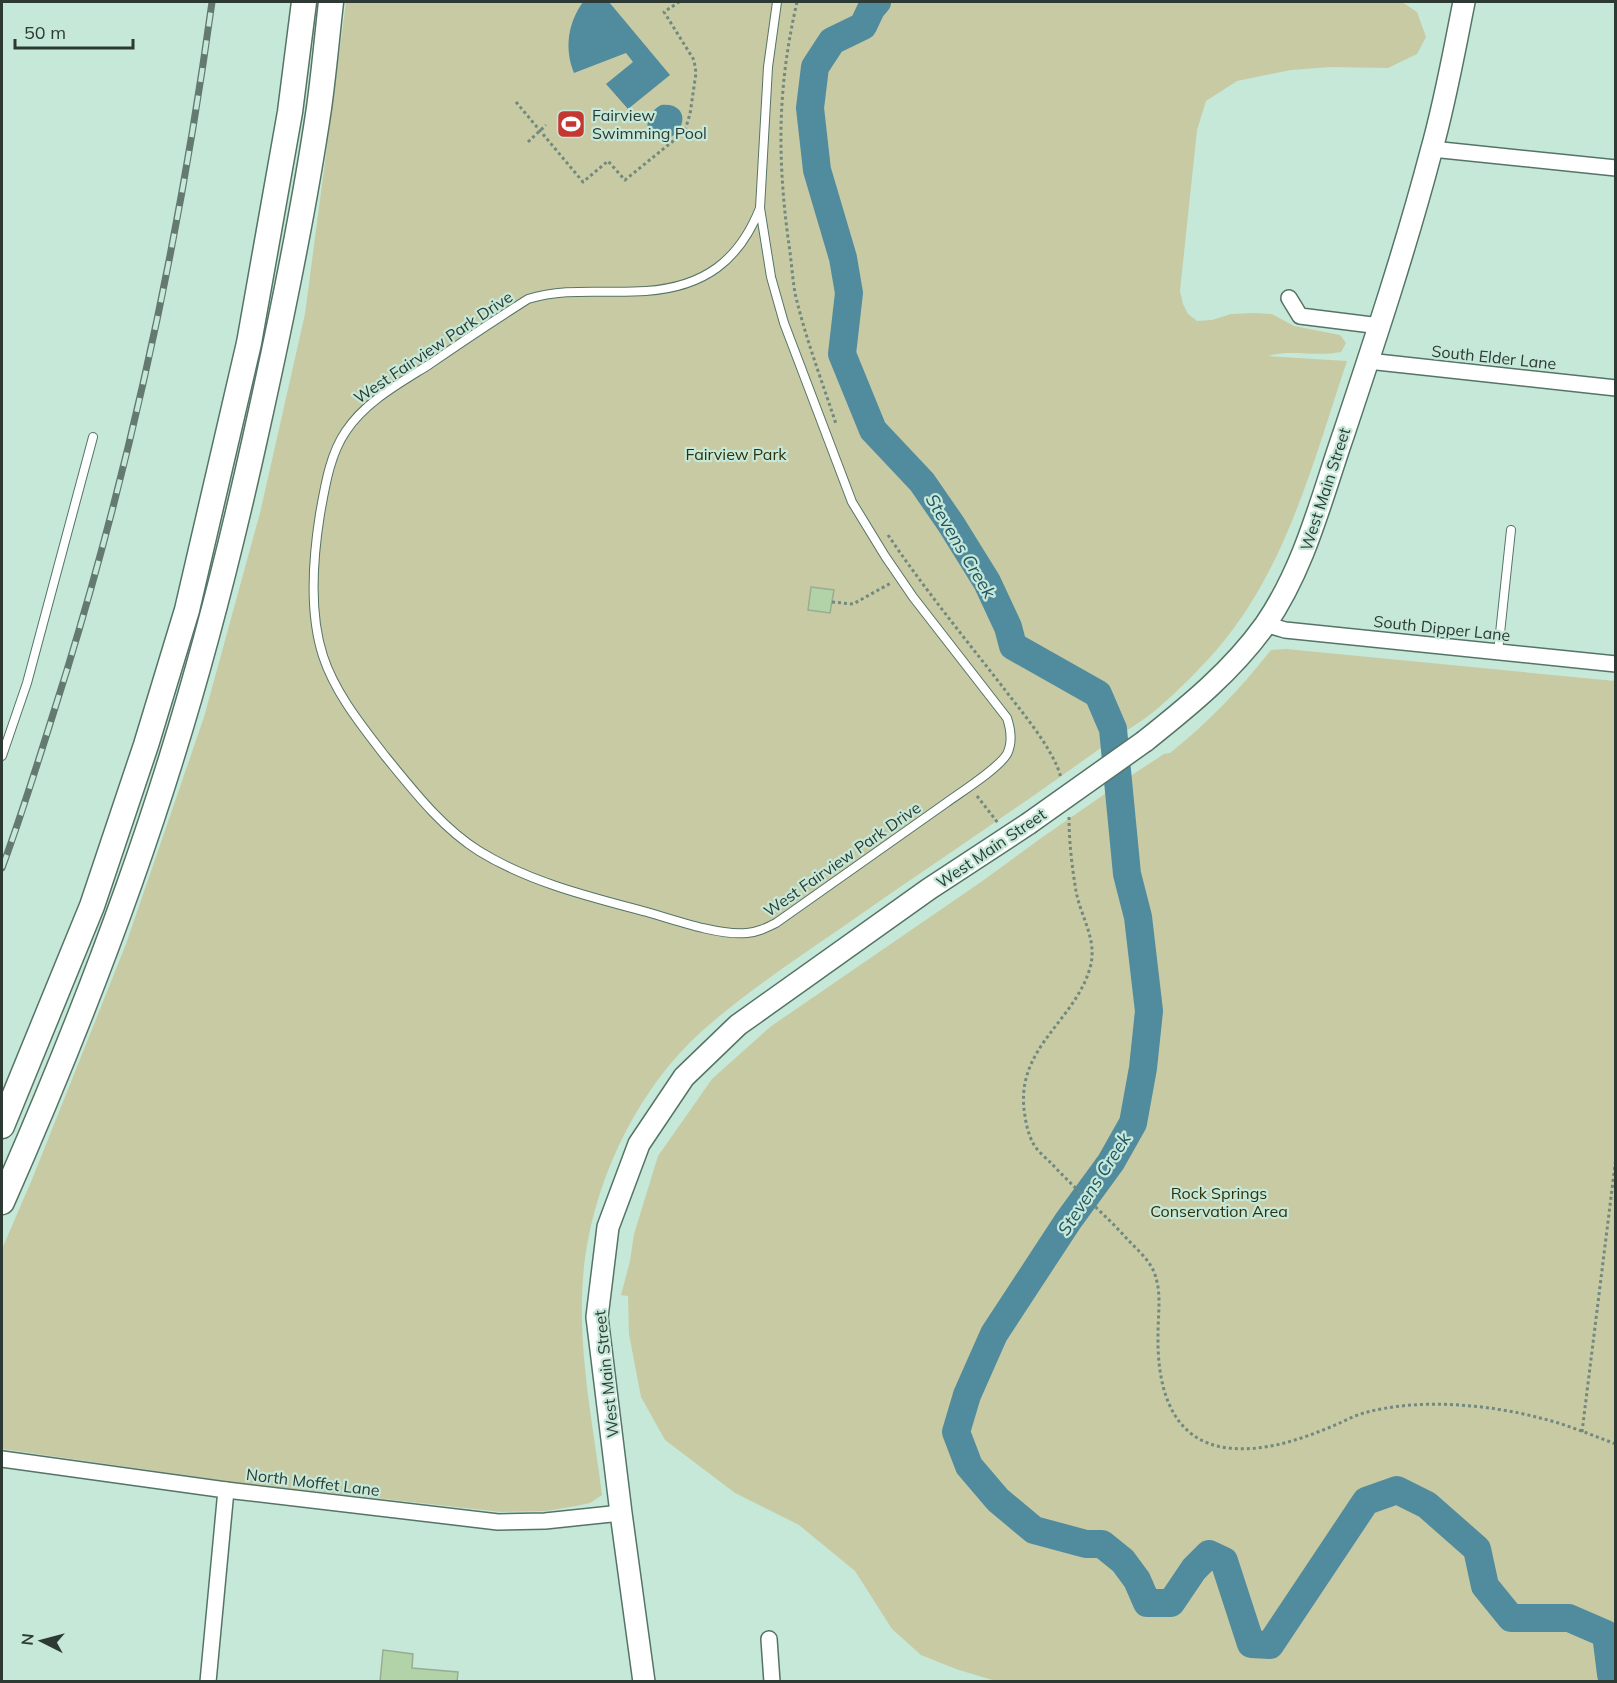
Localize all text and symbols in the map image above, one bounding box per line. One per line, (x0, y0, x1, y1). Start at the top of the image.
scale bar (15, 12, 134, 50)
text: 50 m (24, 21, 66, 44)
place label: Fairview Swimming Pool (592, 105, 707, 143)
sports icon: Fairview Swimming Pool (555, 108, 587, 140)
street label: West Fairview Park Drive (350, 286, 516, 408)
street label: South Elder Lane (1431, 341, 1557, 373)
street label: West Main Street (1296, 425, 1354, 553)
park label: Fairview Park (685, 444, 787, 464)
water label: Stevens Creek (921, 489, 1002, 603)
street label: South Dipper Lane (1373, 611, 1511, 645)
street label: West Fairview Park Drive (760, 797, 924, 921)
street label: West Main Street (932, 804, 1050, 892)
water label: Stevens Creek (1052, 1128, 1136, 1240)
park label: Rock Springs Conservation Area (1150, 1183, 1288, 1221)
street label: West Main Street (589, 1309, 623, 1439)
street label: North Moffet Lane (245, 1464, 381, 1500)
north arrow (12, 1611, 72, 1671)
text: N (17, 1632, 38, 1646)

